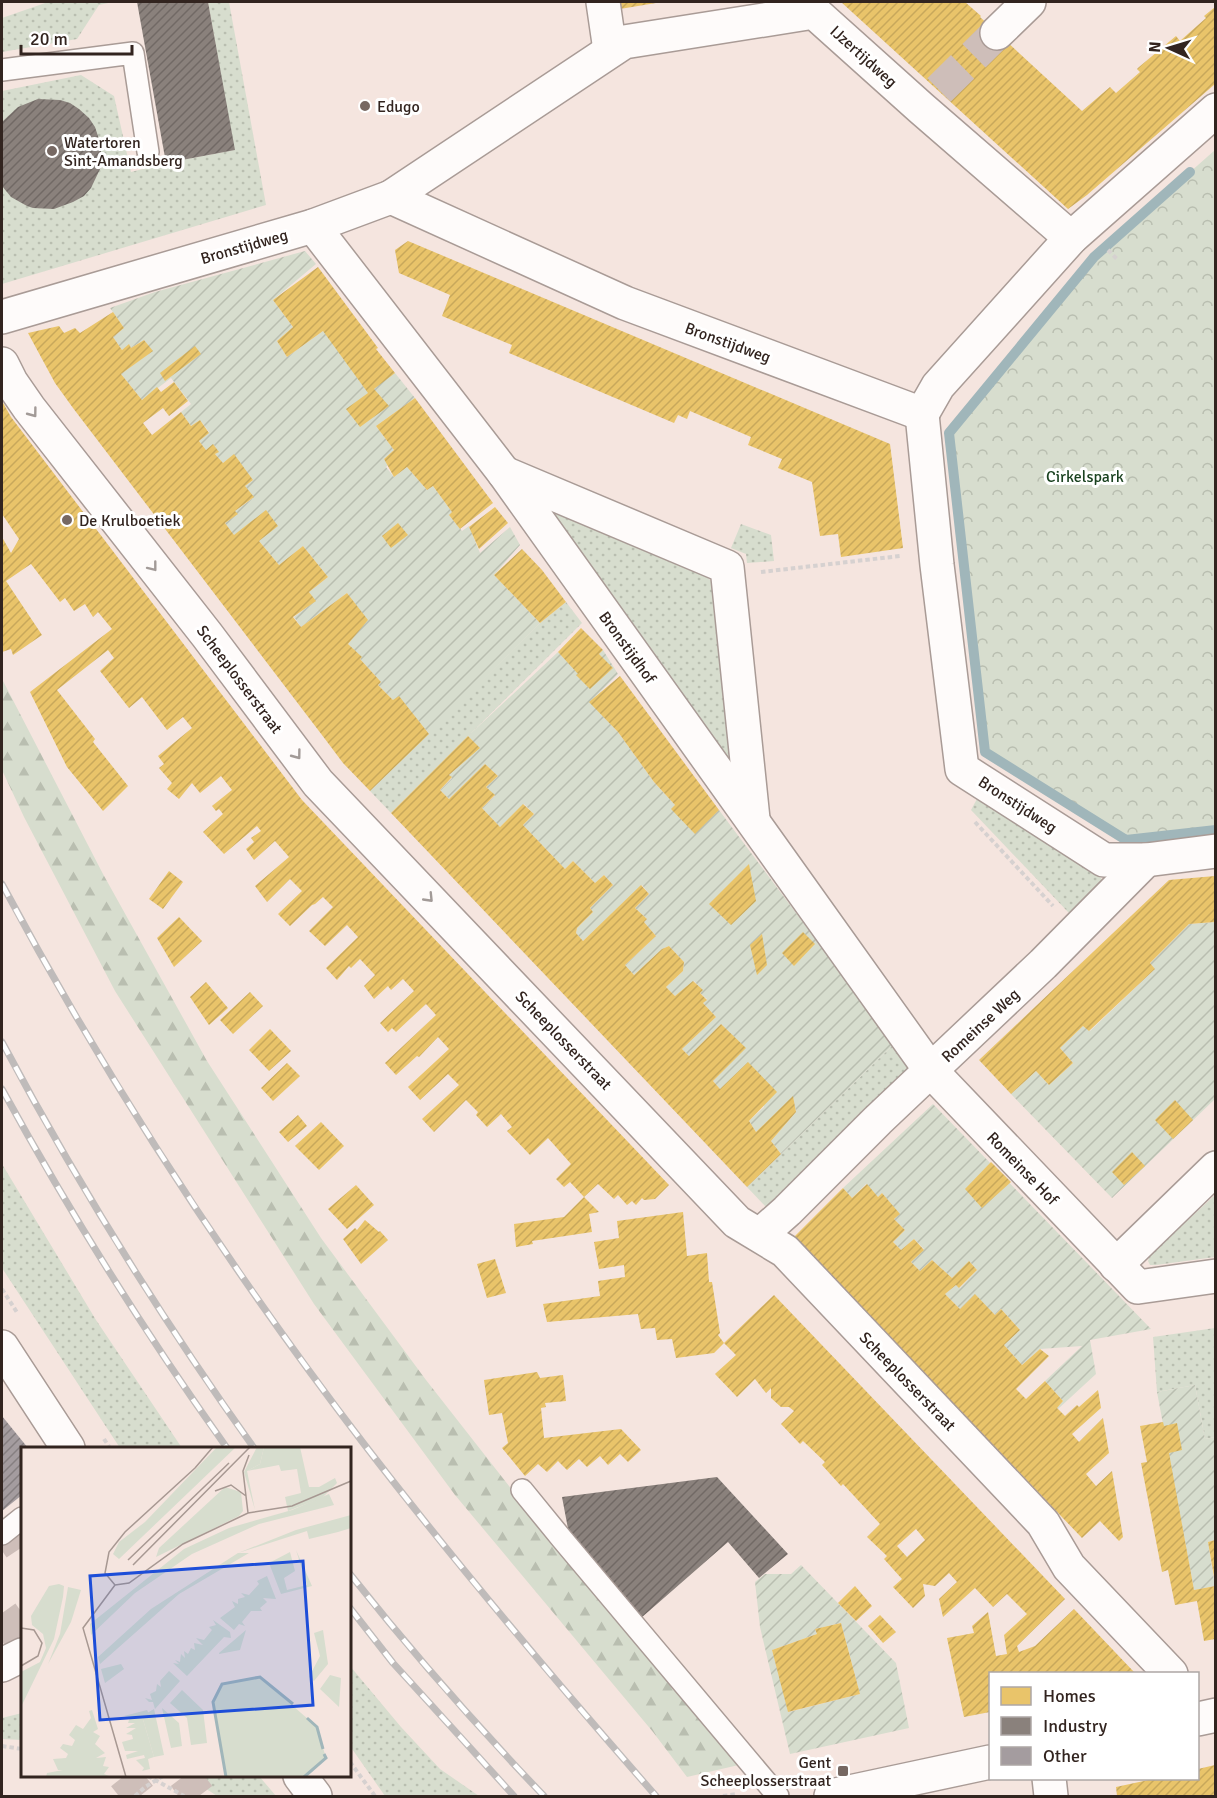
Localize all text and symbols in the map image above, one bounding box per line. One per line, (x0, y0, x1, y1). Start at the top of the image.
scale bar (21, 18, 132, 56)
north arrow (1139, 18, 1199, 78)
street label: IJzertijdweg (826, 21, 901, 92)
text: 20 m (30, 28, 68, 50)
text: N (1145, 41, 1165, 53)
place label: Edugo (377, 97, 420, 117)
marker: Edugo (358, 99, 372, 113)
place label: Watertoren Sint-Amandsberg (64, 133, 183, 171)
marker: Watertoren Sint-Amandsberg (45, 144, 59, 158)
street label: Bronstijdweg (198, 225, 290, 269)
street label: Bronstijdweg (682, 318, 773, 368)
one-way arrow (26, 407, 37, 418)
park label: Cirkelspark (1046, 467, 1124, 487)
place label: De Krulboetiek (79, 511, 181, 531)
marker: De Krulboetiek (60, 513, 74, 527)
one-way arrow (146, 560, 157, 571)
street label: Bronstijdhof (594, 608, 660, 688)
street label: Scheeplosserstraat (192, 622, 287, 738)
one-way arrow (290, 748, 301, 759)
street label: Bronstijdweg (974, 772, 1061, 838)
one-way arrow (422, 892, 433, 902)
street label: Romeinse Weg (937, 984, 1024, 1067)
street label: Scheeplosserstraat (511, 987, 616, 1095)
street label: Romeinse Hof (982, 1128, 1063, 1210)
street label: Scheeplosserstraat (855, 1328, 960, 1436)
inset map (21, 1447, 351, 1777)
legend (989, 1672, 1199, 1780)
text: Homes (1043, 1685, 1096, 1707)
text: Industry (1043, 1715, 1108, 1737)
text: Other (1043, 1745, 1087, 1767)
place label: Gent Scheeplosserstraat (701, 1753, 831, 1791)
marker: Gent Scheeplosserstraat (836, 1764, 850, 1778)

